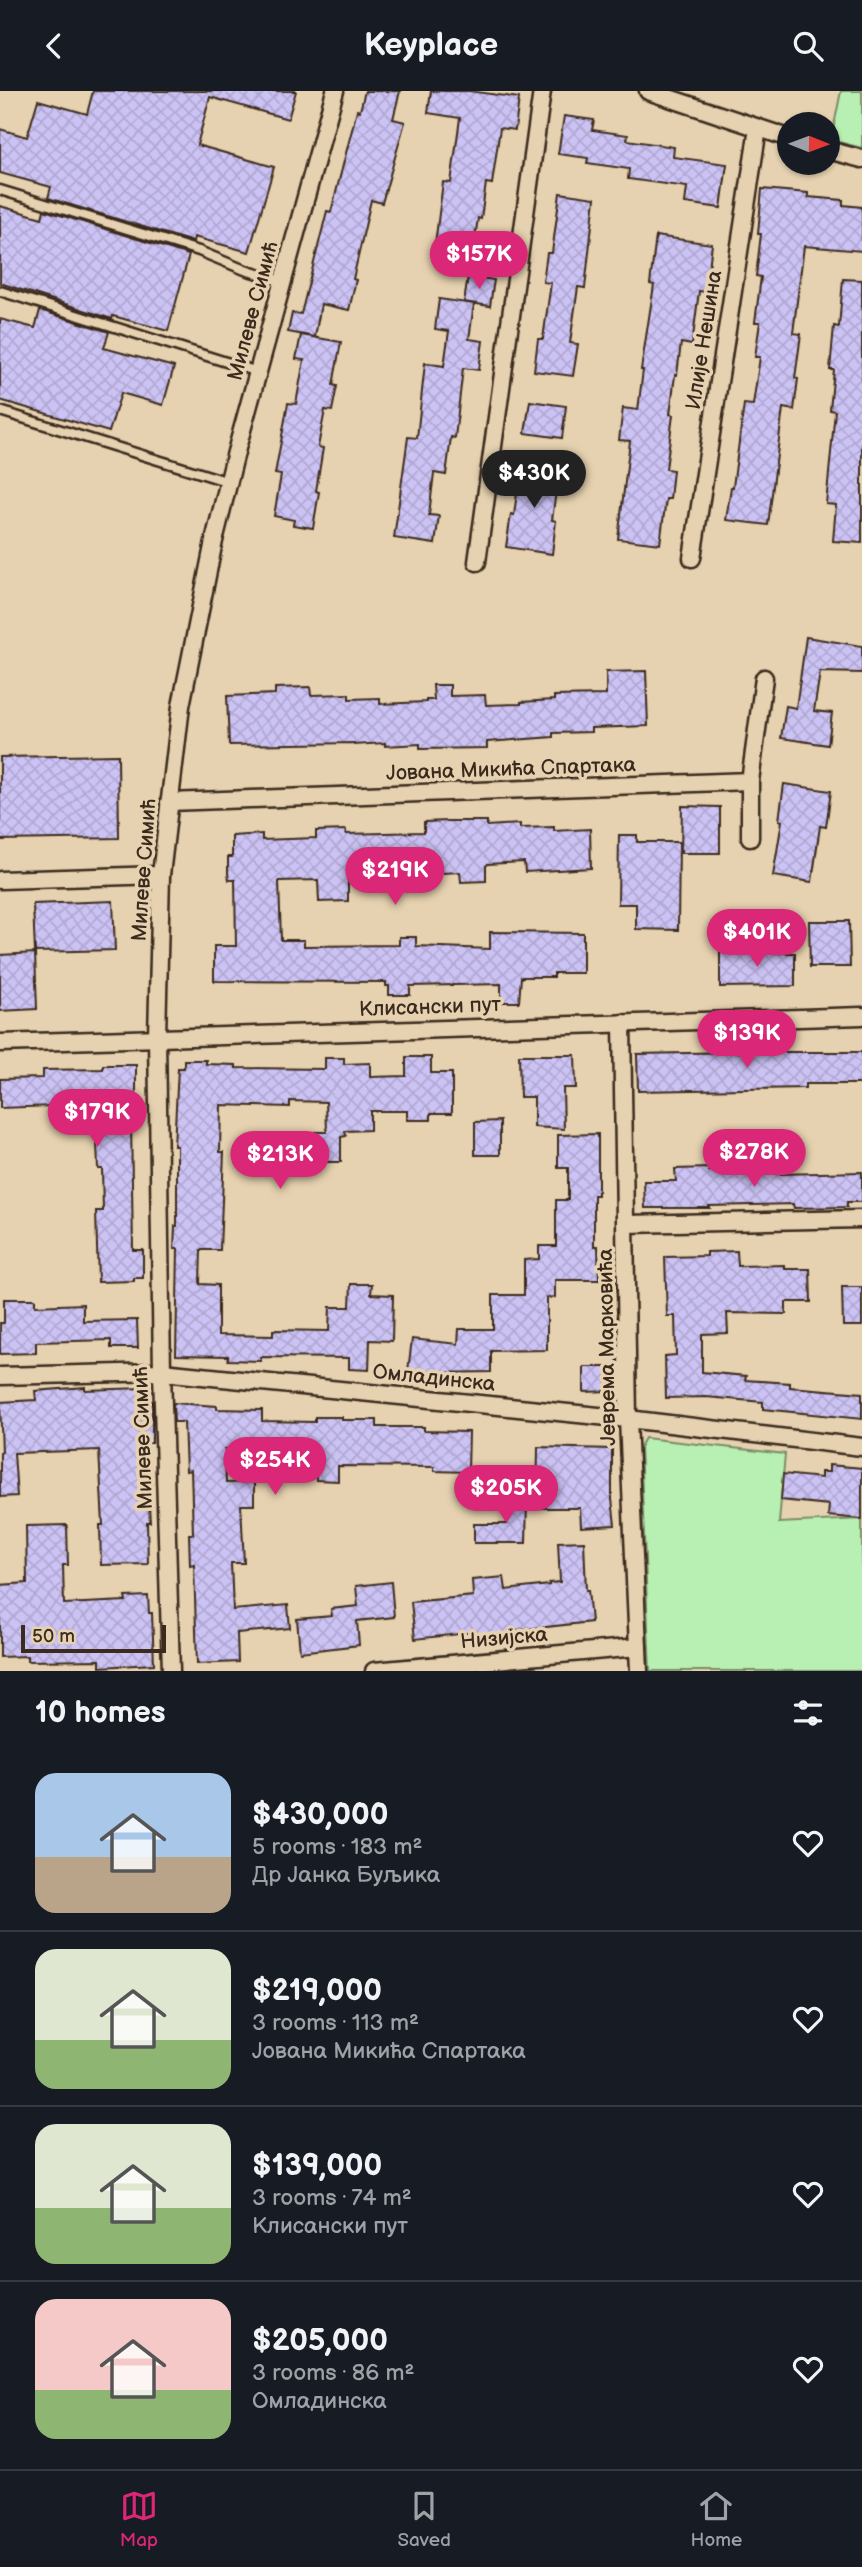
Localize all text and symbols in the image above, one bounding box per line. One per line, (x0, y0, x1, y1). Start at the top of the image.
text: Keyplace (364, 26, 498, 65)
icon: back (35, 27, 73, 65)
icon: search (789, 27, 827, 65)
north arrow (777, 112, 840, 175)
map controls (777, 112, 840, 175)
pin: $157K (430, 231, 528, 291)
street label: Милеве Симић (222, 239, 284, 383)
text: $157K (446, 240, 512, 268)
street label: Илије Нешина (681, 268, 727, 412)
pin: $430K (485, 451, 583, 510)
text: $430K (498, 459, 570, 487)
street label: Јована Микића Спартака (386, 752, 637, 786)
street label: Милеве Симић (127, 798, 161, 942)
pin: $219K (346, 847, 444, 907)
text: $219K (361, 856, 429, 884)
pin: $401K (708, 909, 806, 969)
text: $401K (723, 918, 791, 946)
street label: Клисански пут (358, 992, 502, 1022)
pin: $139K (698, 1011, 796, 1070)
text: $139K (713, 1019, 781, 1047)
pin: $179K (48, 1089, 146, 1149)
text: $179K (64, 1098, 130, 1126)
pin: $278K (705, 1129, 803, 1189)
pin: $213K (231, 1131, 329, 1191)
text: $278K (719, 1138, 789, 1166)
text: $213K (246, 1140, 314, 1168)
street label: Јеврема Марковића (593, 1248, 621, 1446)
street label: Омладинска (371, 1359, 497, 1397)
street label: Милеве Симић (128, 1366, 158, 1510)
pin: $254K (226, 1437, 324, 1497)
text: $254K (239, 1446, 311, 1474)
pin: $205K (457, 1465, 555, 1525)
text: $205K (470, 1474, 542, 1502)
scale bar (21, 1622, 166, 1654)
street label: Низијска (459, 1622, 549, 1654)
text: 50 m (32, 1625, 75, 1648)
icon: filters (789, 1694, 827, 1732)
text: 10 homes (35, 1695, 166, 1731)
text: $430,000 (252, 1797, 388, 1833)
icon: home (91, 1801, 175, 1885)
icon: heart (789, 1824, 827, 1862)
text: 5 rooms · 183 m² (252, 1833, 422, 1861)
text: Др Јанка Буљика (252, 1861, 440, 1889)
text: $219,000 (252, 1973, 382, 2009)
icon: home (91, 1977, 175, 2061)
icon: heart (789, 2000, 827, 2038)
text: 3 rooms · 113 m² (252, 2009, 419, 2037)
text: Јована Микића Спартака (252, 2037, 526, 2065)
text: $139,000 (252, 2148, 382, 2184)
icon: home (91, 2152, 175, 2236)
icon: heart (789, 2175, 827, 2213)
text: 3 rooms · 74 m² (252, 2184, 412, 2212)
text: Клисански пут (252, 2212, 408, 2240)
text: $205,000 (252, 2323, 388, 2359)
icon: home (91, 2327, 175, 2411)
icon: heart (789, 2350, 827, 2388)
text: 3 rooms · 86 m² (252, 2359, 414, 2387)
text: Омладинска (252, 2387, 387, 2415)
tab: Map (120, 2487, 158, 2552)
tab: Saved (398, 2487, 451, 2552)
tab: Home (691, 2487, 742, 2552)

